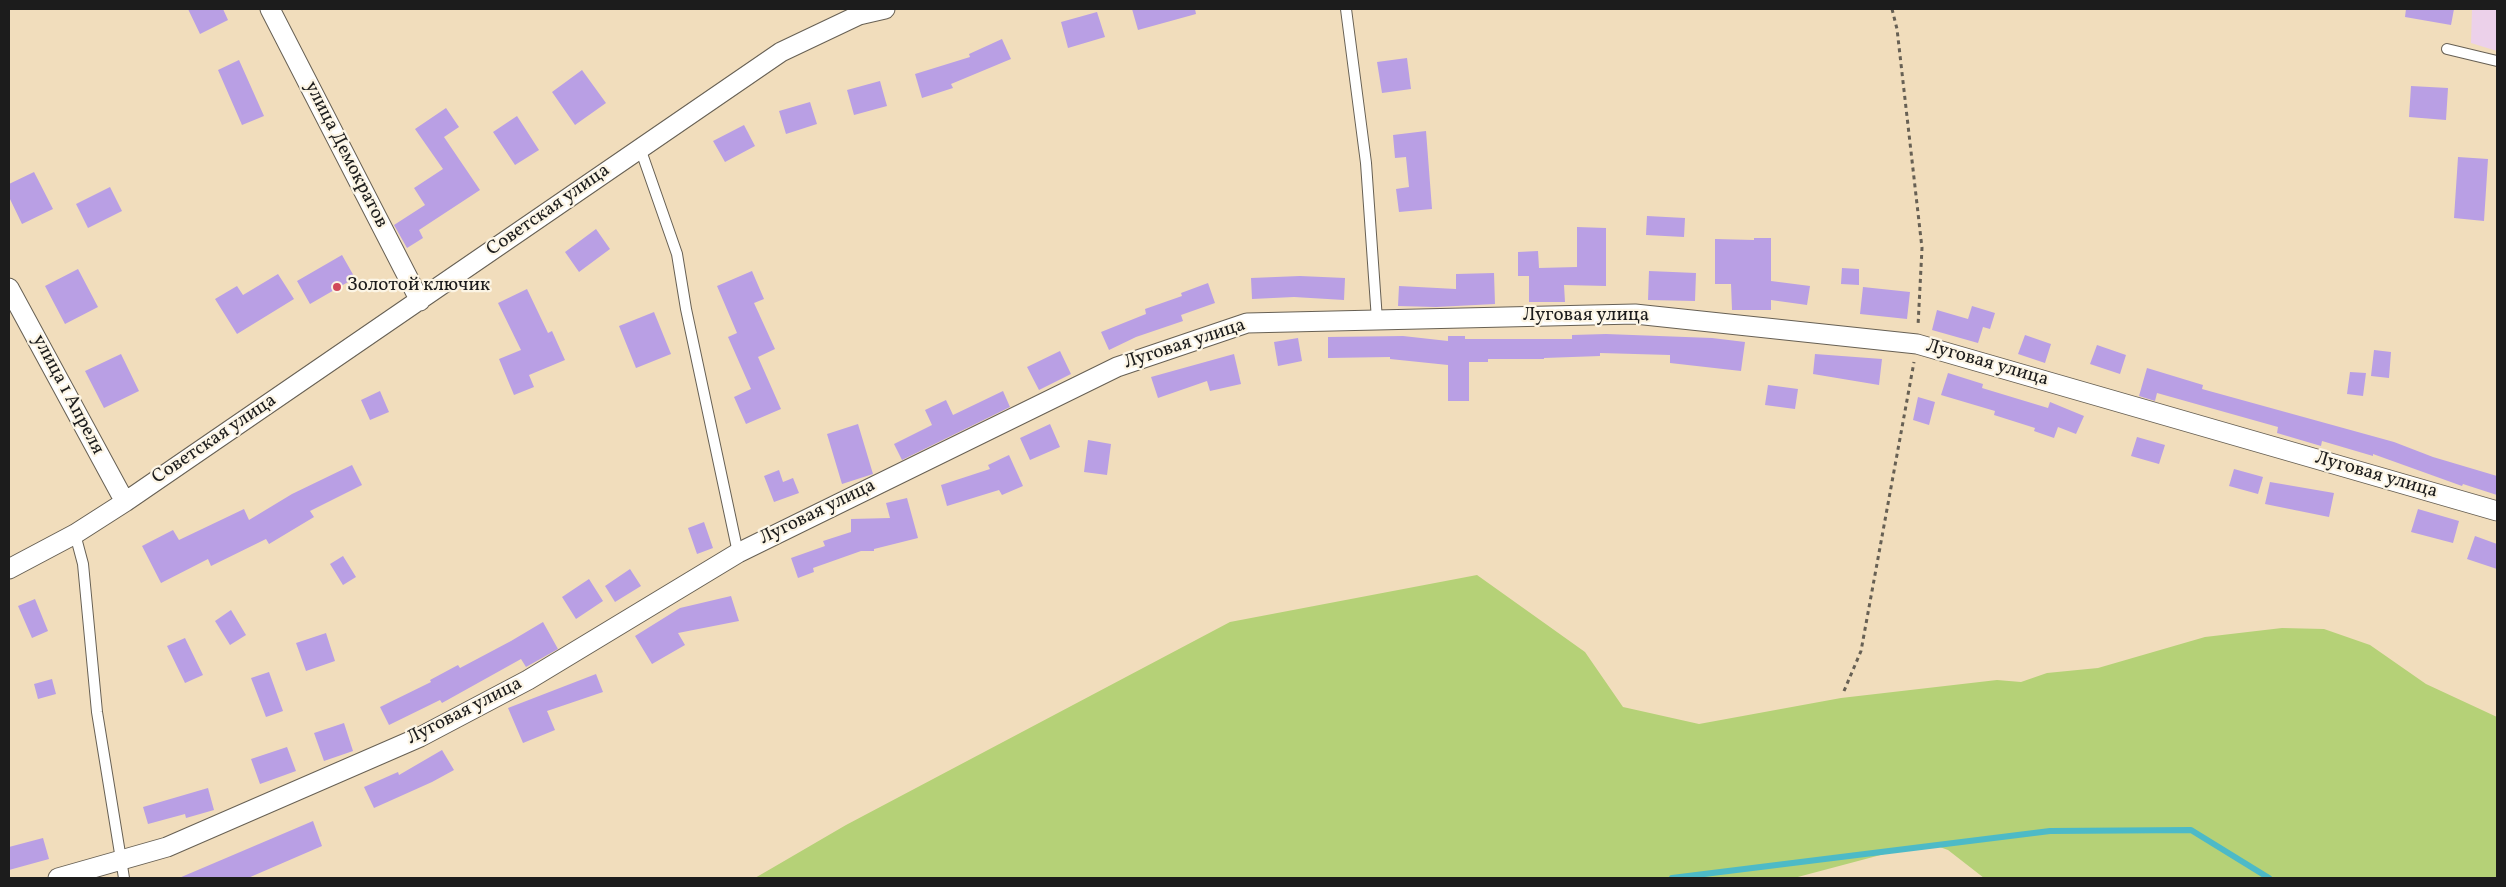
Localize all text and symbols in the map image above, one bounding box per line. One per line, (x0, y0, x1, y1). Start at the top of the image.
street label: улица Демократов (298, 78, 392, 232)
street label: Советская улица (483, 160, 615, 262)
place label: Золотой ключик (347, 276, 490, 298)
marker: Золотой ключик (331, 281, 343, 293)
street label: Луговая улица (1523, 306, 1649, 328)
street label: Луговая улица (1121, 315, 1249, 375)
street label: улица 1 Апреля (26, 331, 108, 459)
street label: Луговая улица (1923, 336, 2051, 392)
street label: Советская улица (148, 390, 282, 490)
street label: Луговая улица (2312, 448, 2440, 504)
street label: Луговая улица (756, 475, 880, 551)
street label: Луговая улица (403, 673, 527, 751)

